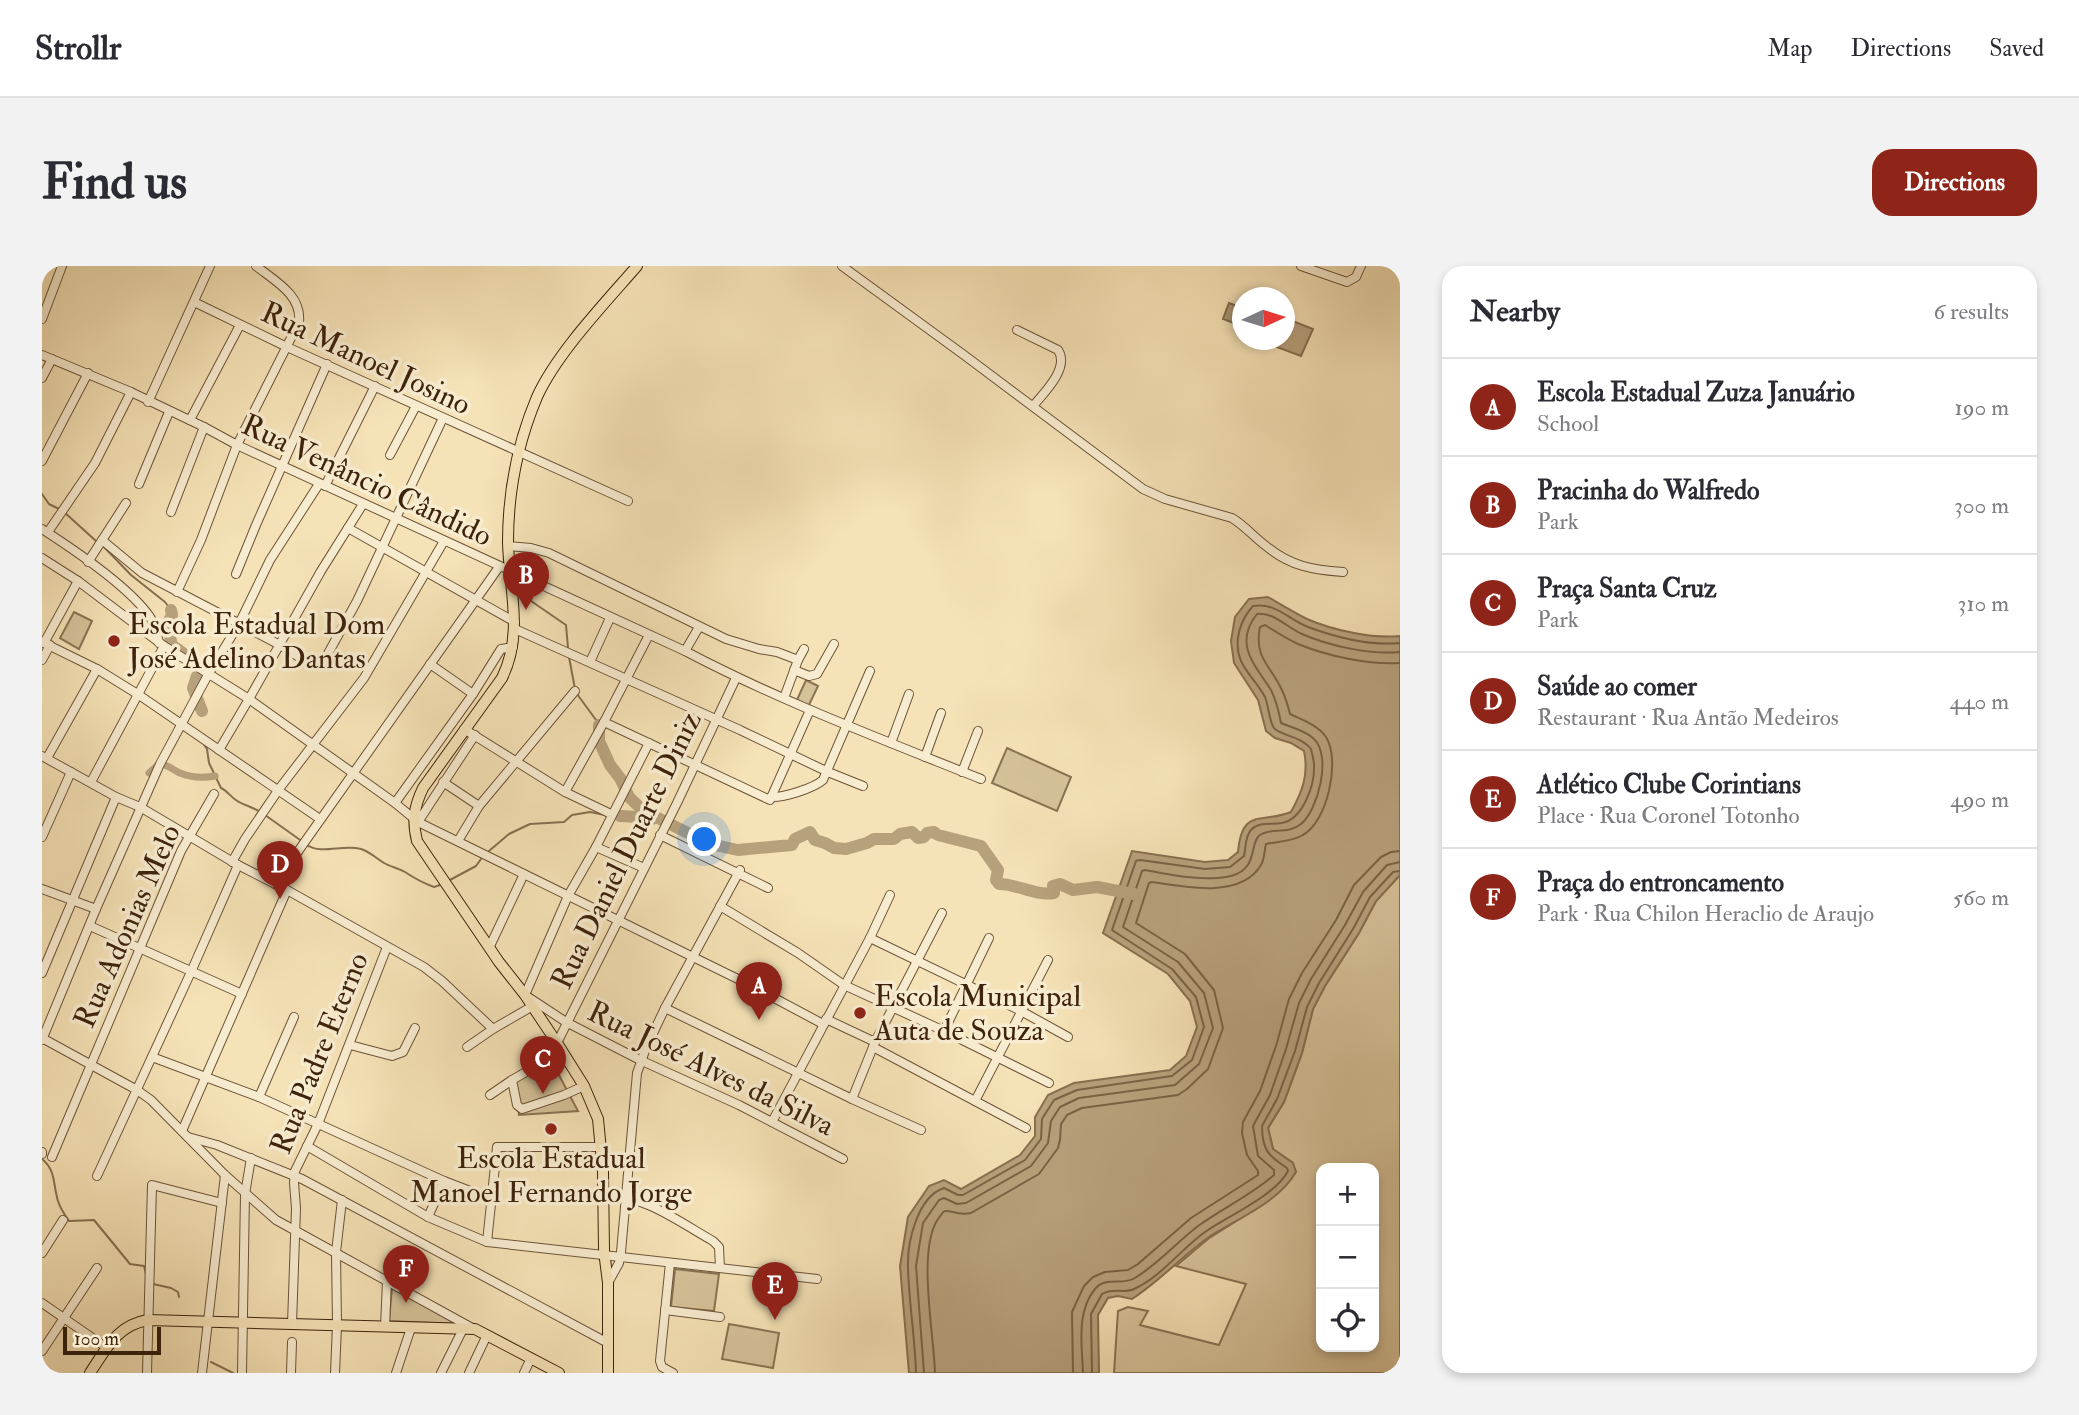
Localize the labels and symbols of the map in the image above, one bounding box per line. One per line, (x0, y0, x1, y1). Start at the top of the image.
north arrow (1232, 287, 1295, 350)
street label: Rua Manoel Josino (255, 294, 476, 423)
street label: Rua Venâncio Cândido (236, 406, 498, 555)
pin: B (503, 552, 549, 610)
place label: Escola Estadual Dom José Adelino Dantas (127, 606, 385, 677)
marker: Escola Estadual Dom José Adelino Dantas (106, 633, 122, 649)
street label: Rua Daniel Duarte Diniz (543, 705, 710, 995)
street label: Rua Adonias Melo (66, 819, 189, 1034)
your location (687, 822, 721, 856)
pin: D (257, 841, 303, 899)
street label: Rua Padre Eterno (262, 947, 377, 1159)
pin: A (736, 962, 782, 1020)
place label: Escola Municipal Auta de Souza (873, 978, 1081, 1049)
street label: Rua José Alves da Silva (582, 993, 841, 1144)
marker: Escola Municipal Auta de Souza (852, 1005, 868, 1021)
pin: C (520, 1036, 566, 1094)
marker: Escola Estadual Manoel Fernando Jorge (543, 1121, 559, 1137)
place label: Escola Estadual Manoel Fernando Jorge (410, 1140, 692, 1211)
pin: F (383, 1245, 429, 1303)
pin: E (752, 1262, 798, 1320)
scale bar (63, 1324, 161, 1356)

